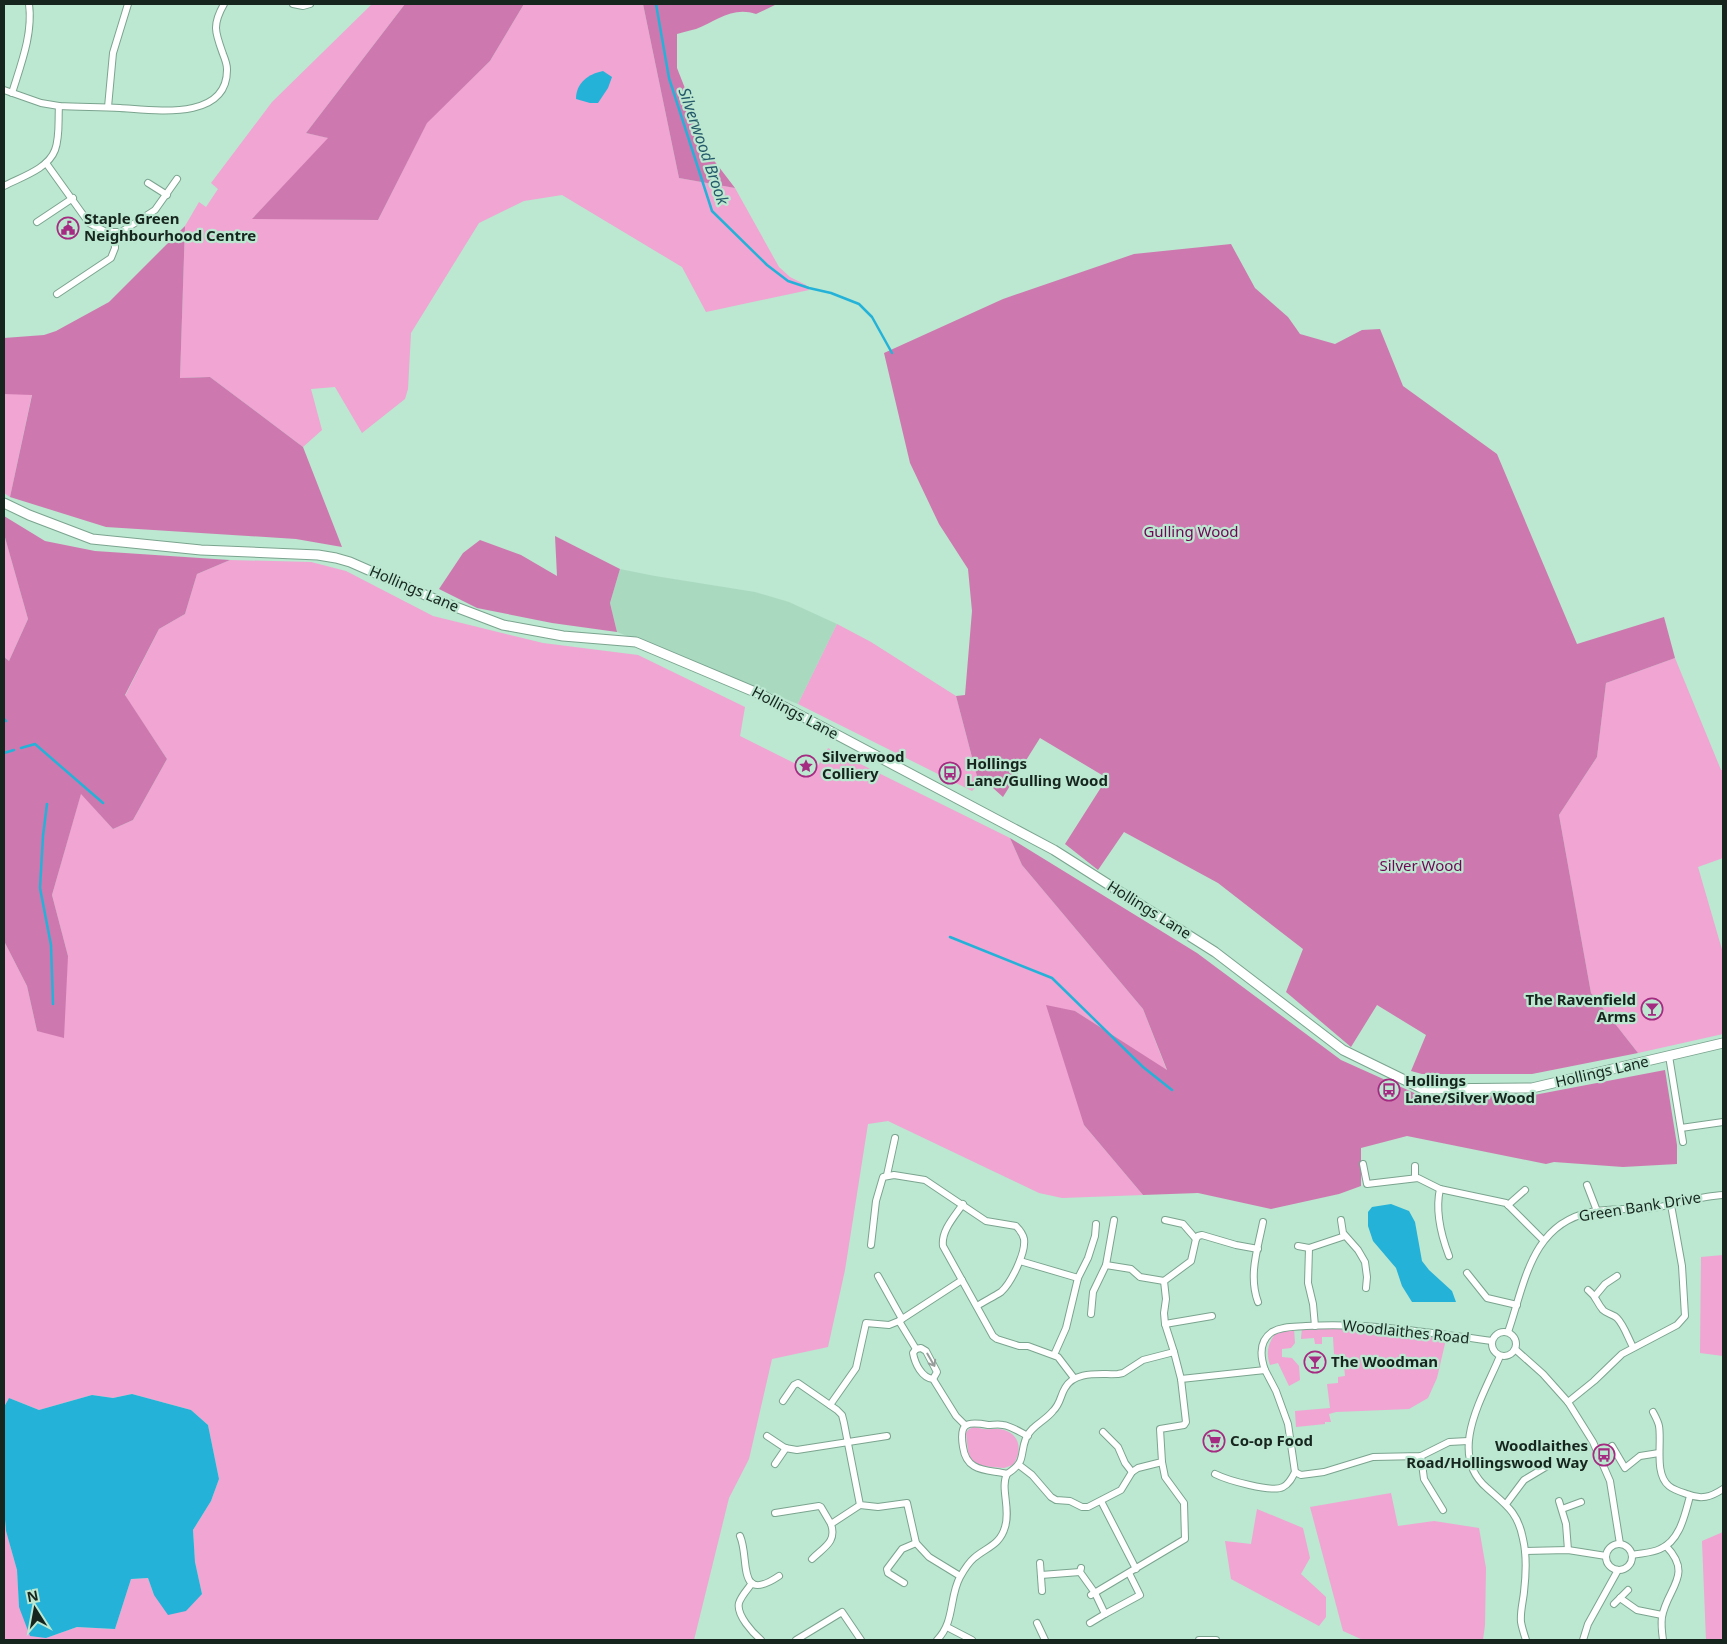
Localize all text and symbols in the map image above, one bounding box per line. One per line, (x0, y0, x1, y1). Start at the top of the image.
water label: Silverwood Brook (674, 84, 735, 209)
place label: Staple Green Neighbourhood Centre (84, 208, 256, 245)
public building icon: Staple Green Neighbourhood Centre (56, 216, 80, 240)
park label: Gulling Wood (1143, 521, 1239, 541)
street label: Hollings Lane (367, 560, 462, 616)
street label: Hollings Lane (749, 681, 842, 743)
place label: Silverwood Colliery (822, 746, 905, 783)
place label: Hollings Lane/Gulling Wood (966, 753, 1108, 790)
place icon: Silverwood Colliery (794, 754, 818, 778)
bus stop icon: Hollings Lane/Gulling Wood (938, 761, 962, 785)
park label: Silver Wood (1379, 855, 1463, 875)
street label: Hollings Lane (1104, 875, 1195, 943)
place label: The Ravenfield Arms (1525, 989, 1636, 1026)
bar icon: The Ravenfield Arms (1640, 997, 1664, 1021)
street label: Hollings Lane (1553, 1051, 1650, 1091)
place label: Hollings Lane/Silver Wood (1405, 1070, 1535, 1107)
bus stop icon: Hollings Lane/Silver Wood (1377, 1078, 1401, 1102)
street label: Green Bank Drive (1577, 1186, 1702, 1226)
street label: Woodlaithes Road (1342, 1314, 1471, 1348)
bar icon: The Woodman (1303, 1350, 1327, 1374)
place label: The Woodman (1331, 1351, 1438, 1371)
one-way arrow (926, 1352, 936, 1367)
supermarket icon: Co-op Food (1202, 1429, 1226, 1453)
place label: Co-op Food (1230, 1430, 1313, 1450)
place label: Woodlaithes Road/Hollingswood Way (1406, 1435, 1588, 1472)
bus stop icon: Woodlaithes Road/Hollingswood Way (1592, 1443, 1616, 1467)
north arrow (10, 1584, 60, 1634)
text: N (25, 1585, 40, 1606)

